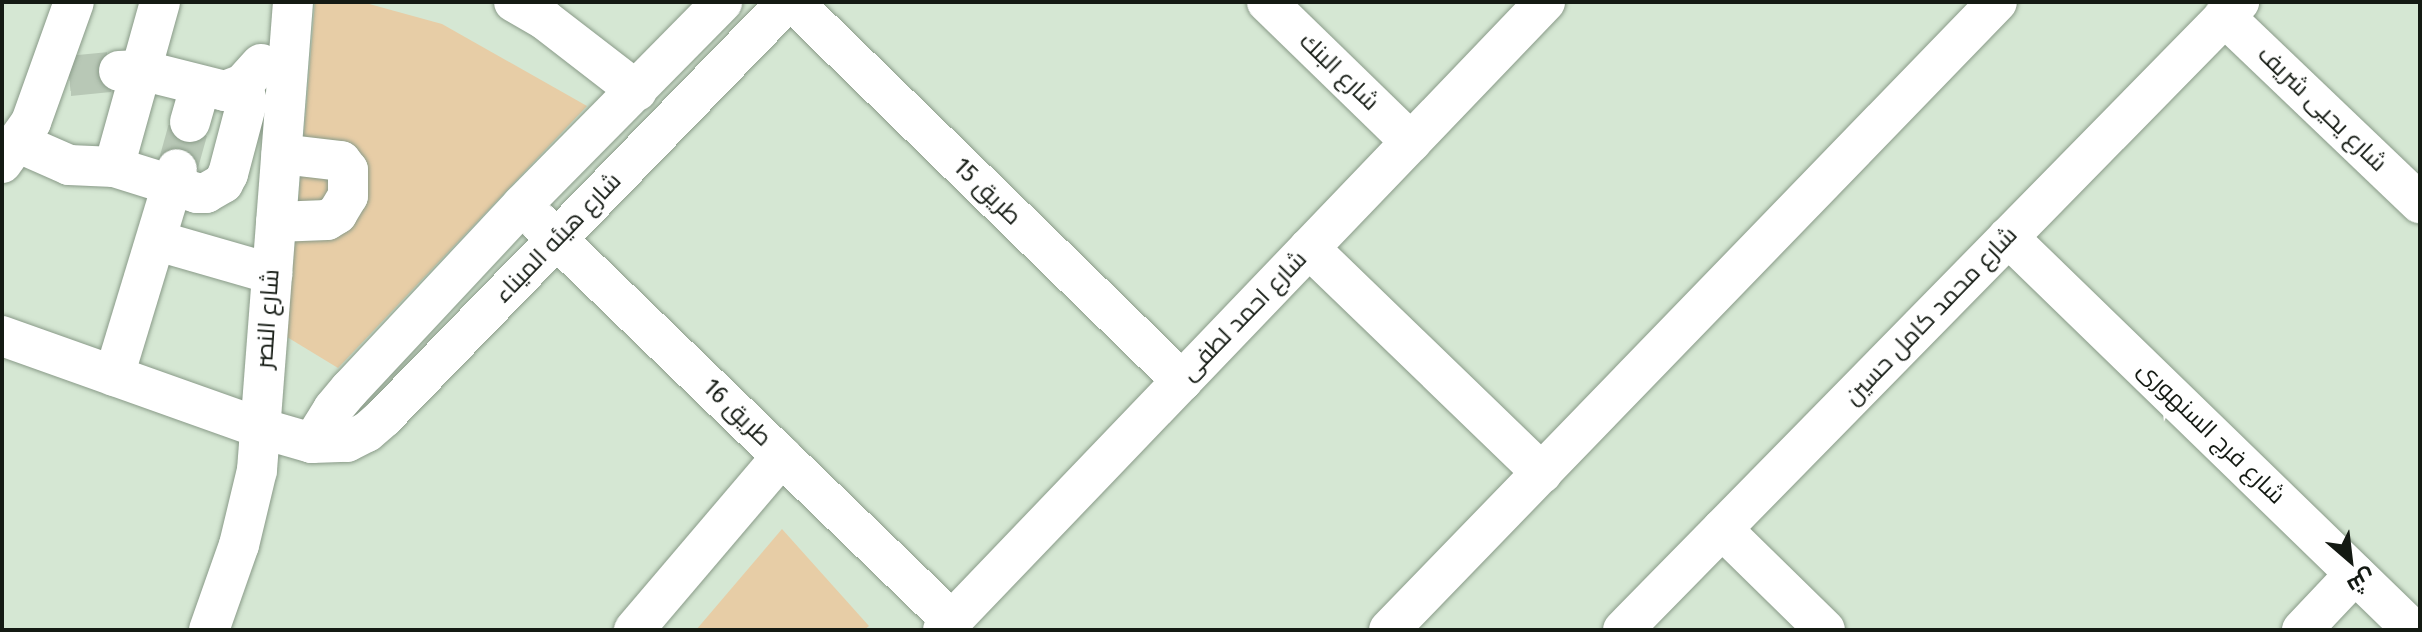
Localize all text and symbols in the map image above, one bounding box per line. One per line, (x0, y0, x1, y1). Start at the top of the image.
street label: شارع البنك (1293, 27, 1385, 117)
street label: شارع يحيى شريف (2251, 40, 2393, 178)
street label: طريق 15 (947, 153, 1027, 231)
street label: شارع هيئه الميناء (489, 167, 627, 309)
street label: شارع محمد كامل حسين (1838, 221, 2024, 411)
street label: شارع احمد لطفى (1175, 245, 1313, 387)
street label: شارع النصر (250, 268, 286, 370)
street label: شارع فرج السنهورى (2132, 356, 2290, 510)
street label: طريق 16 (697, 373, 777, 453)
north arrow (2310, 520, 2390, 600)
text: ش (2343, 563, 2380, 600)

